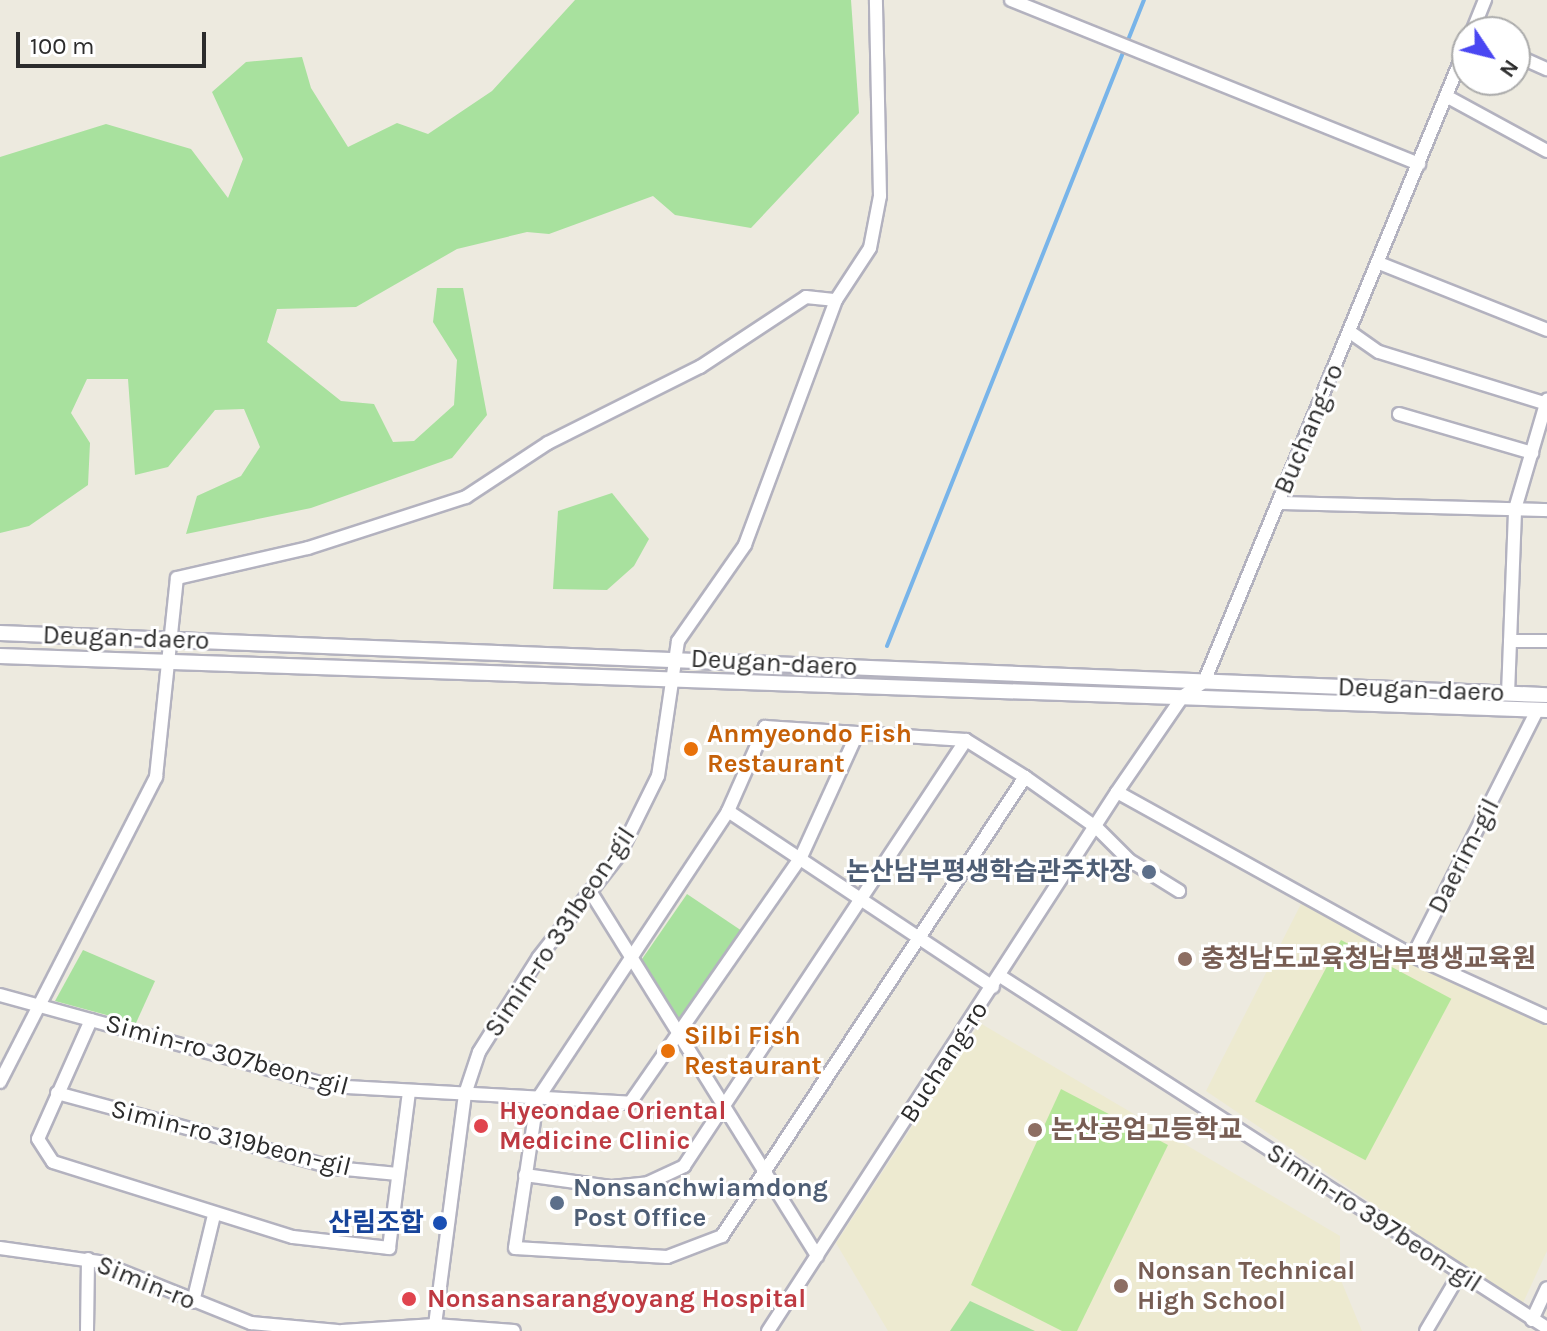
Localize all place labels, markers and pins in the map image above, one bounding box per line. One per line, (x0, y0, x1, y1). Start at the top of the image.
place label: Anmyeondo Fish Restaurant (707, 718, 912, 780)
marker: Anmyeondo Fish Restaurant (682, 740, 700, 758)
place label: 논산남부평생학습관주차장 (846, 856, 1133, 888)
marker: 논산남부평생학습관주차장 (1140, 863, 1158, 881)
place label: 충청남도교육청남부평생교육원 (1201, 943, 1536, 975)
marker: 충청남도교육청남부평생교육원 (1176, 950, 1194, 968)
place label: Silbi Fish Restaurant (684, 1020, 822, 1082)
marker: Silbi Fish Restaurant (659, 1042, 677, 1060)
place label: Hyeondae Oriental Medicine Clinic (499, 1095, 726, 1156)
place label: 논산공업고등학교 (1051, 1114, 1242, 1146)
marker: Hyeondae Oriental Medicine Clinic (470, 1115, 492, 1137)
marker: 논산공업고등학교 (1026, 1121, 1044, 1139)
place label: Nonsanchwiamdong Post Office (573, 1172, 828, 1234)
marker: Nonsanchwiamdong Post Office (548, 1194, 566, 1212)
place label: 산림조합 (328, 1207, 424, 1239)
marker: 산림조합 (431, 1214, 449, 1232)
place label: Nonsan Technical High School (1137, 1255, 1355, 1316)
marker: Nonsan Technical High School (1112, 1277, 1130, 1295)
place label: Nonsansarangyoyang Hospital (427, 1283, 806, 1315)
marker: Nonsansarangyoyang Hospital (398, 1288, 420, 1310)

